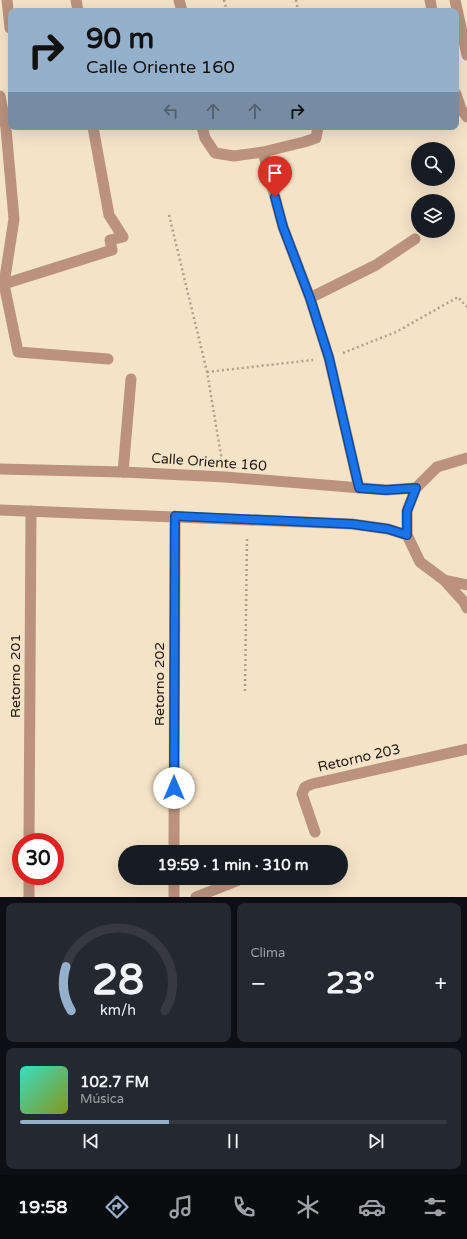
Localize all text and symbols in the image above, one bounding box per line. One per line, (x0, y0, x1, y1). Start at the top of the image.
text: 90 m (86, 22, 154, 56)
icon: right (20, 24, 72, 76)
text: Calle Oriente 160 (86, 56, 235, 78)
icon: left (160, 100, 182, 122)
icon: ahead (202, 100, 224, 122)
icon: ahead (244, 100, 266, 122)
icon: right (286, 100, 308, 122)
map controls (411, 142, 455, 238)
button: search (411, 142, 455, 186)
pin (258, 156, 292, 197)
icon: arrive (264, 162, 286, 184)
button: layers (411, 194, 455, 238)
street label: Calle Oriente 160 (151, 449, 268, 475)
street label: Retorno 201 (7, 634, 24, 718)
street label: Retorno 202 (151, 642, 168, 726)
street label: Retorno 203 (316, 740, 402, 776)
position arrow (153, 767, 195, 809)
speed limit sign: 30 (12, 833, 64, 885)
text: 19:59 · 1 min · 310 m (158, 856, 308, 874)
text: Clima (251, 945, 285, 961)
text: 28 (92, 955, 144, 1005)
text: 23° (326, 965, 375, 1002)
text: − (251, 971, 266, 997)
text: + (435, 971, 447, 997)
text: km/h (100, 1001, 136, 1018)
text: 102.7 FM (80, 1073, 149, 1091)
text: Música (80, 1091, 124, 1107)
icon: previous (80, 1130, 102, 1152)
icon: pause (222, 1130, 244, 1152)
icon: next (365, 1130, 387, 1152)
icon: directions (103, 1193, 131, 1221)
icon: music (167, 1193, 195, 1221)
icon: phone (230, 1193, 258, 1221)
icon: climate (294, 1193, 322, 1221)
icon: car (358, 1193, 386, 1221)
icon: filters (421, 1193, 449, 1221)
text: 19:58 (18, 1196, 68, 1218)

